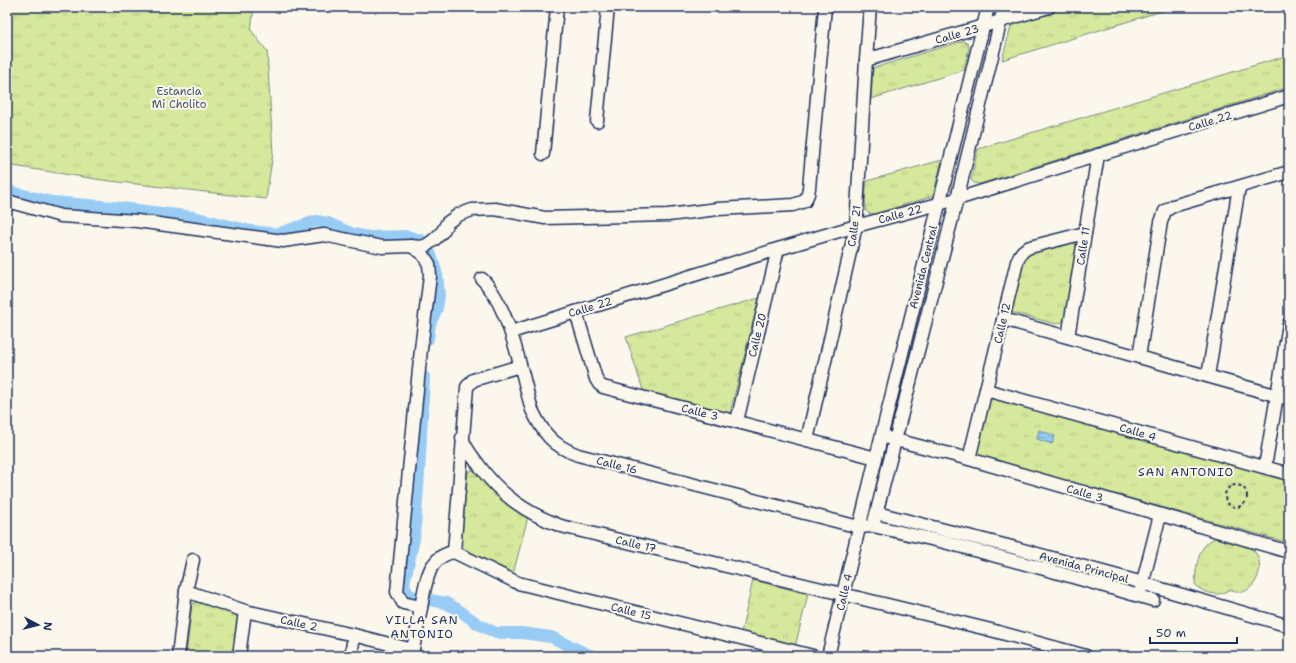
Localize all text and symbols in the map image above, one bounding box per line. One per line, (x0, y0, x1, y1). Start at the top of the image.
street label: Calle 23 (934, 21, 981, 48)
park label: Estancia Mi Cholito (152, 84, 207, 112)
street label: Calle 22 (1187, 108, 1234, 135)
street label: Calle 22 (877, 201, 924, 228)
street label: Calle 21 (844, 204, 865, 248)
street label: Avenida Central (906, 223, 941, 310)
street label: Calle 11 (1073, 226, 1094, 266)
street label: Calle 22 (567, 294, 614, 321)
street label: Calle 12 (990, 301, 1014, 345)
street label: Calle 20 (745, 312, 770, 359)
street label: Calle 3 (680, 401, 720, 424)
street label: Calle 4 (1118, 420, 1158, 445)
street label: Calle 16 (595, 453, 639, 478)
district label: SAN ANTONIO (1138, 464, 1234, 480)
street label: Calle 3 (1065, 481, 1105, 506)
street label: Calle 17 (614, 532, 658, 557)
street label: Avenida Principal (1037, 548, 1131, 587)
street label: Calle 4 (833, 572, 856, 612)
street label: Calle 15 (609, 599, 653, 624)
north arrow (18, 605, 58, 645)
street label: Calle 2 (279, 612, 319, 635)
district label: VILLA SAN ANTONIO (385, 612, 459, 642)
scale bar (1150, 619, 1237, 645)
text: N (39, 621, 55, 632)
text: 50 m (1156, 625, 1186, 641)

